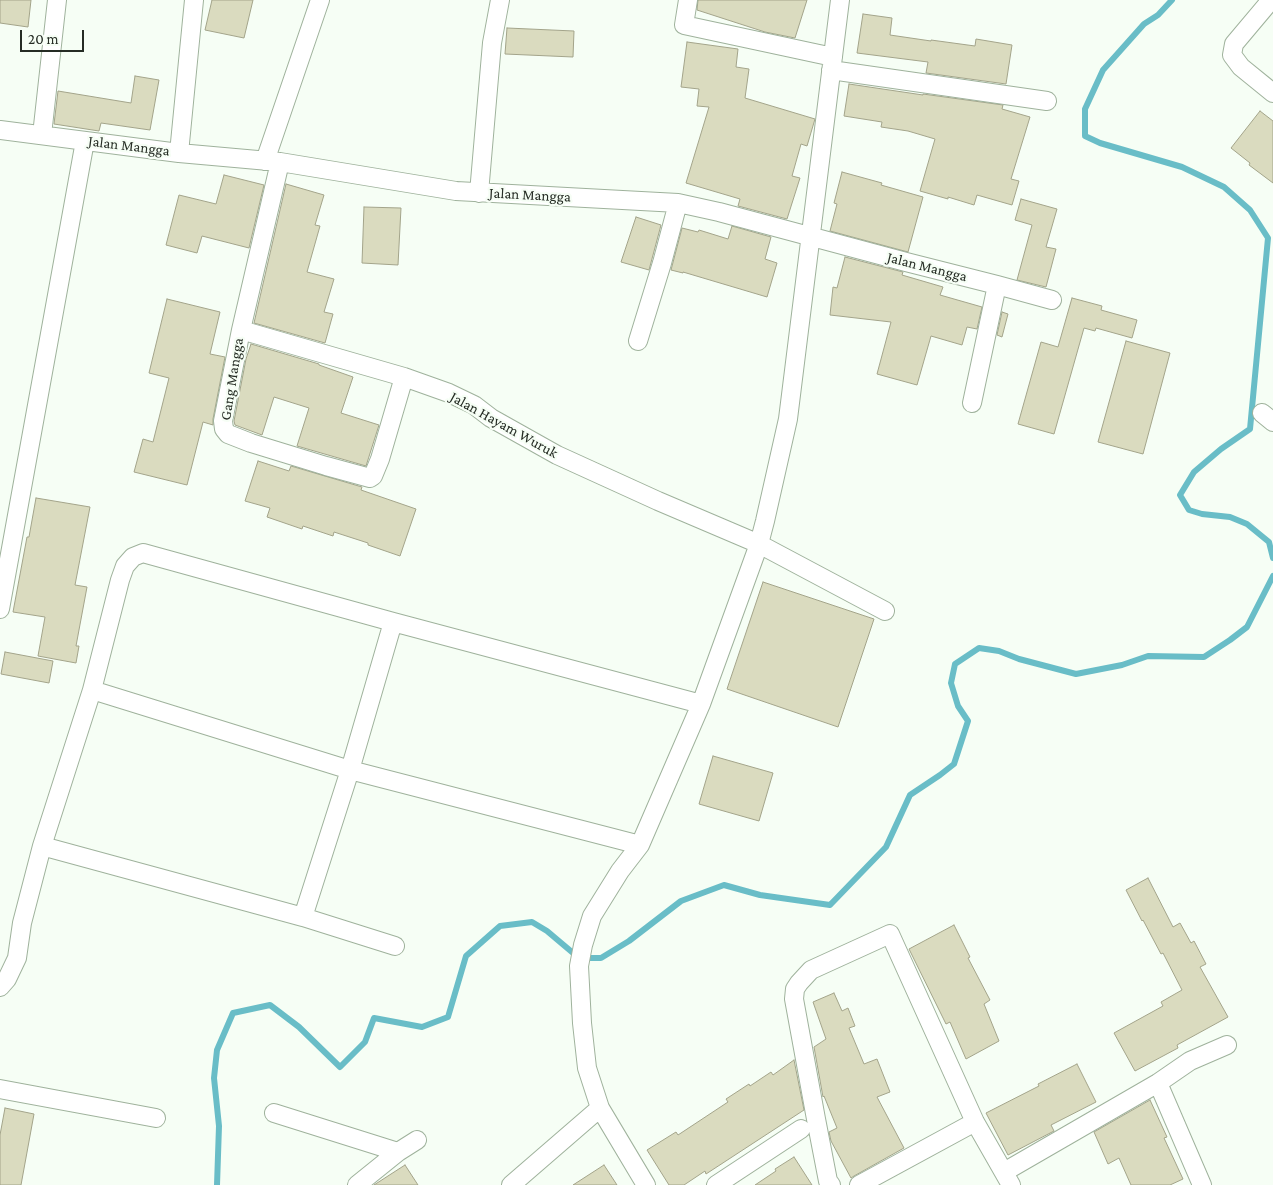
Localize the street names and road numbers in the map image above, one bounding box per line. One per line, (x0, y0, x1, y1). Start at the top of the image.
street label: Jalan Mangga (87, 132, 171, 160)
street label: Jalan Mangga (489, 184, 571, 206)
street label: Jalan Mangga (885, 248, 969, 286)
street label: Gang Mangga (217, 336, 247, 422)
street label: Jalan Hayam Wuruk (447, 388, 561, 462)

